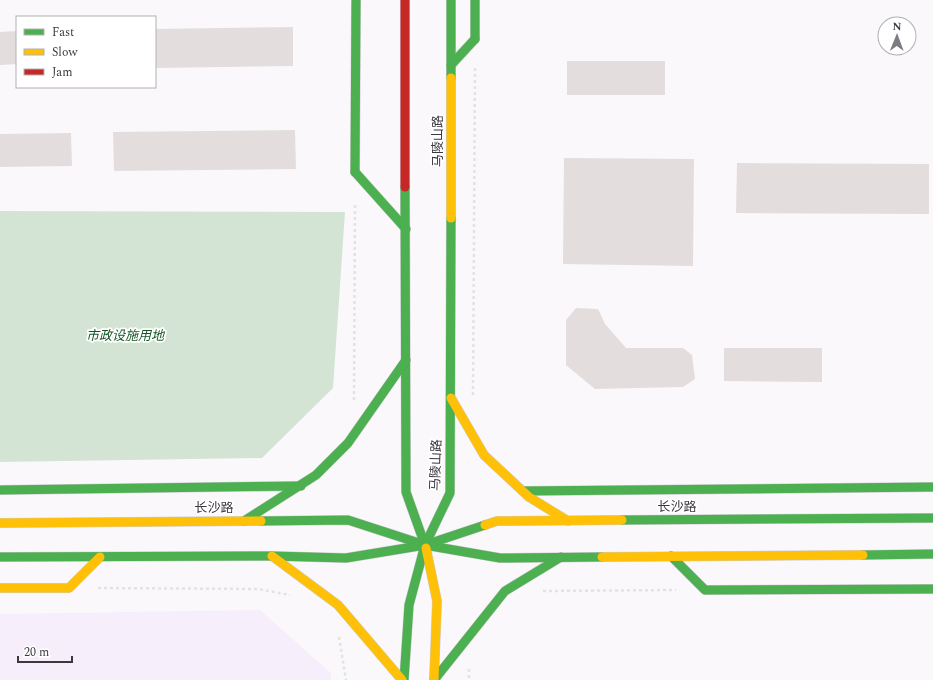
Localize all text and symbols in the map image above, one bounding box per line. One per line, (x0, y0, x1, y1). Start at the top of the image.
legend (16, 16, 156, 88)
north arrow (877, 16, 917, 56)
text: N (893, 18, 902, 35)
text: Fast (52, 23, 74, 42)
text: Slow (52, 43, 78, 62)
text: Jam (52, 63, 73, 82)
street label: 马陵山路 (428, 115, 448, 167)
park label: 市政设施用地 (86, 326, 166, 346)
street label: 马陵山路 (425, 439, 447, 491)
street label: 长沙路 (657, 497, 697, 517)
street label: 长沙路 (194, 498, 234, 518)
scale bar (18, 638, 72, 664)
text: 20 m (24, 643, 49, 662)

